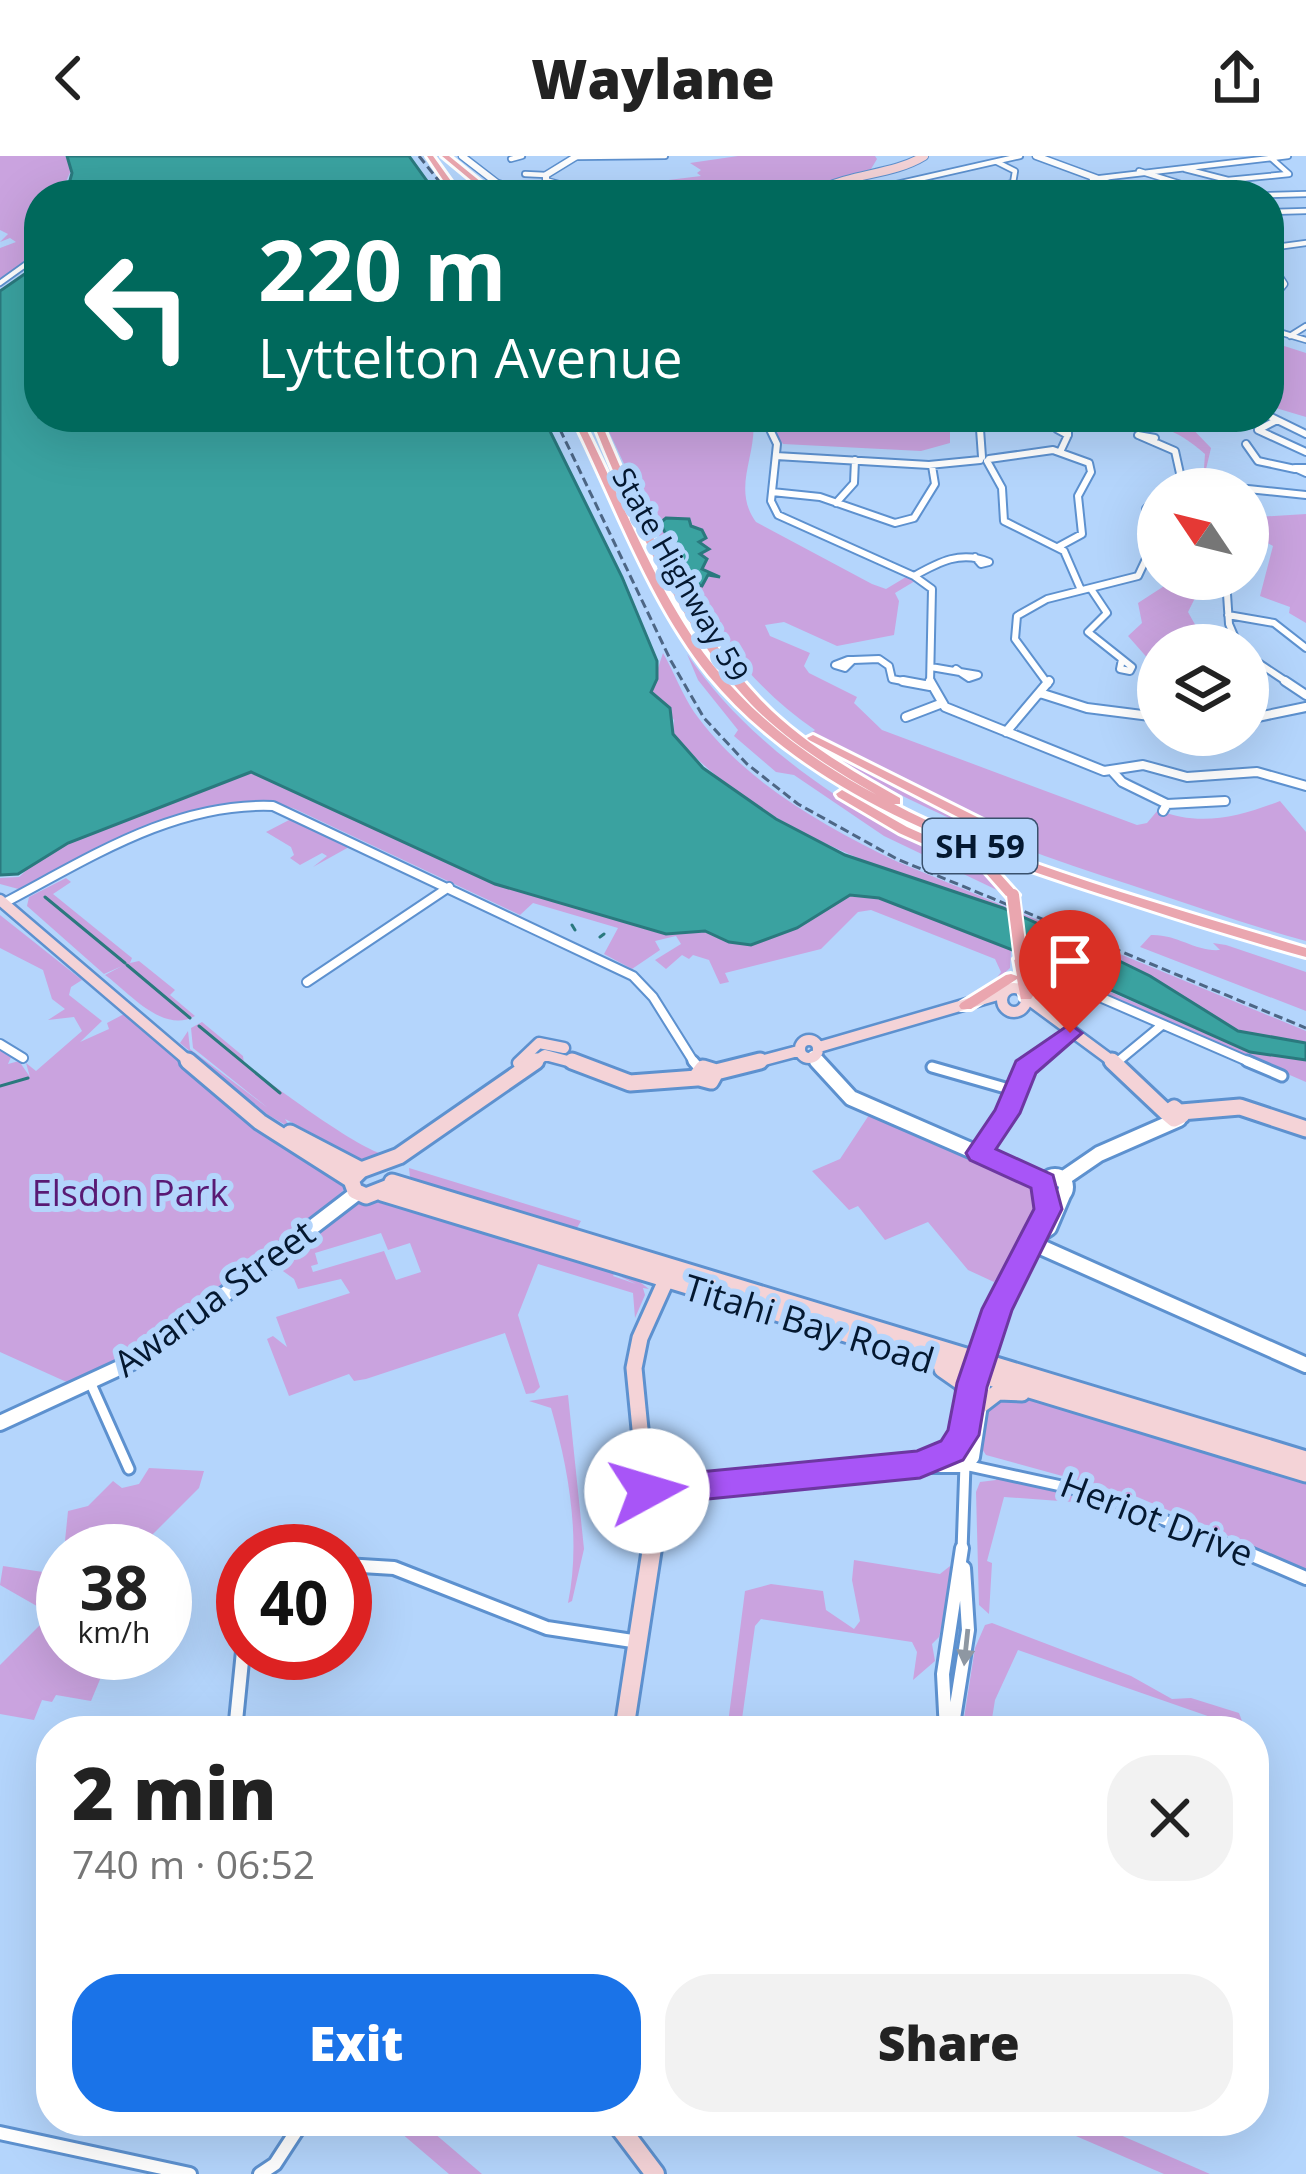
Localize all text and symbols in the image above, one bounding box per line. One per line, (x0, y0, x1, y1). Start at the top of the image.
text: Waylane (531, 41, 775, 115)
icon: back (36, 45, 102, 111)
icon: share (1204, 45, 1270, 111)
text: 220 m (258, 211, 506, 326)
icon: left (60, 228, 216, 384)
text: Lyttelton Avenue (258, 320, 683, 394)
street label: State Highway 59 (603, 460, 759, 689)
north arrow (1137, 468, 1269, 600)
map controls (1137, 468, 1269, 756)
button: layers (1137, 624, 1269, 756)
road number: SH 59 (923, 819, 1037, 873)
pin (1019, 910, 1121, 1033)
icon: arrive (1037, 928, 1103, 994)
park label: Elsdon Park (32, 1168, 228, 1217)
street label: Awarua Street (103, 1208, 324, 1387)
street label: Titahi Bay Road (678, 1262, 940, 1385)
position arrow (584, 1428, 710, 1554)
street label: Heriot Drive (1054, 1459, 1260, 1578)
speed limit sign: 40 (216, 1524, 372, 1680)
text: 38 (80, 1546, 148, 1628)
text: km/h (78, 1611, 150, 1652)
one-way arrow (956, 1629, 975, 1666)
text: 2 min (72, 1743, 277, 1841)
button: close (1107, 1755, 1233, 1881)
text: 740 m · 06:52 (72, 1837, 315, 1890)
button: Exit (72, 1974, 641, 2112)
button: Share (665, 1974, 1233, 2112)

